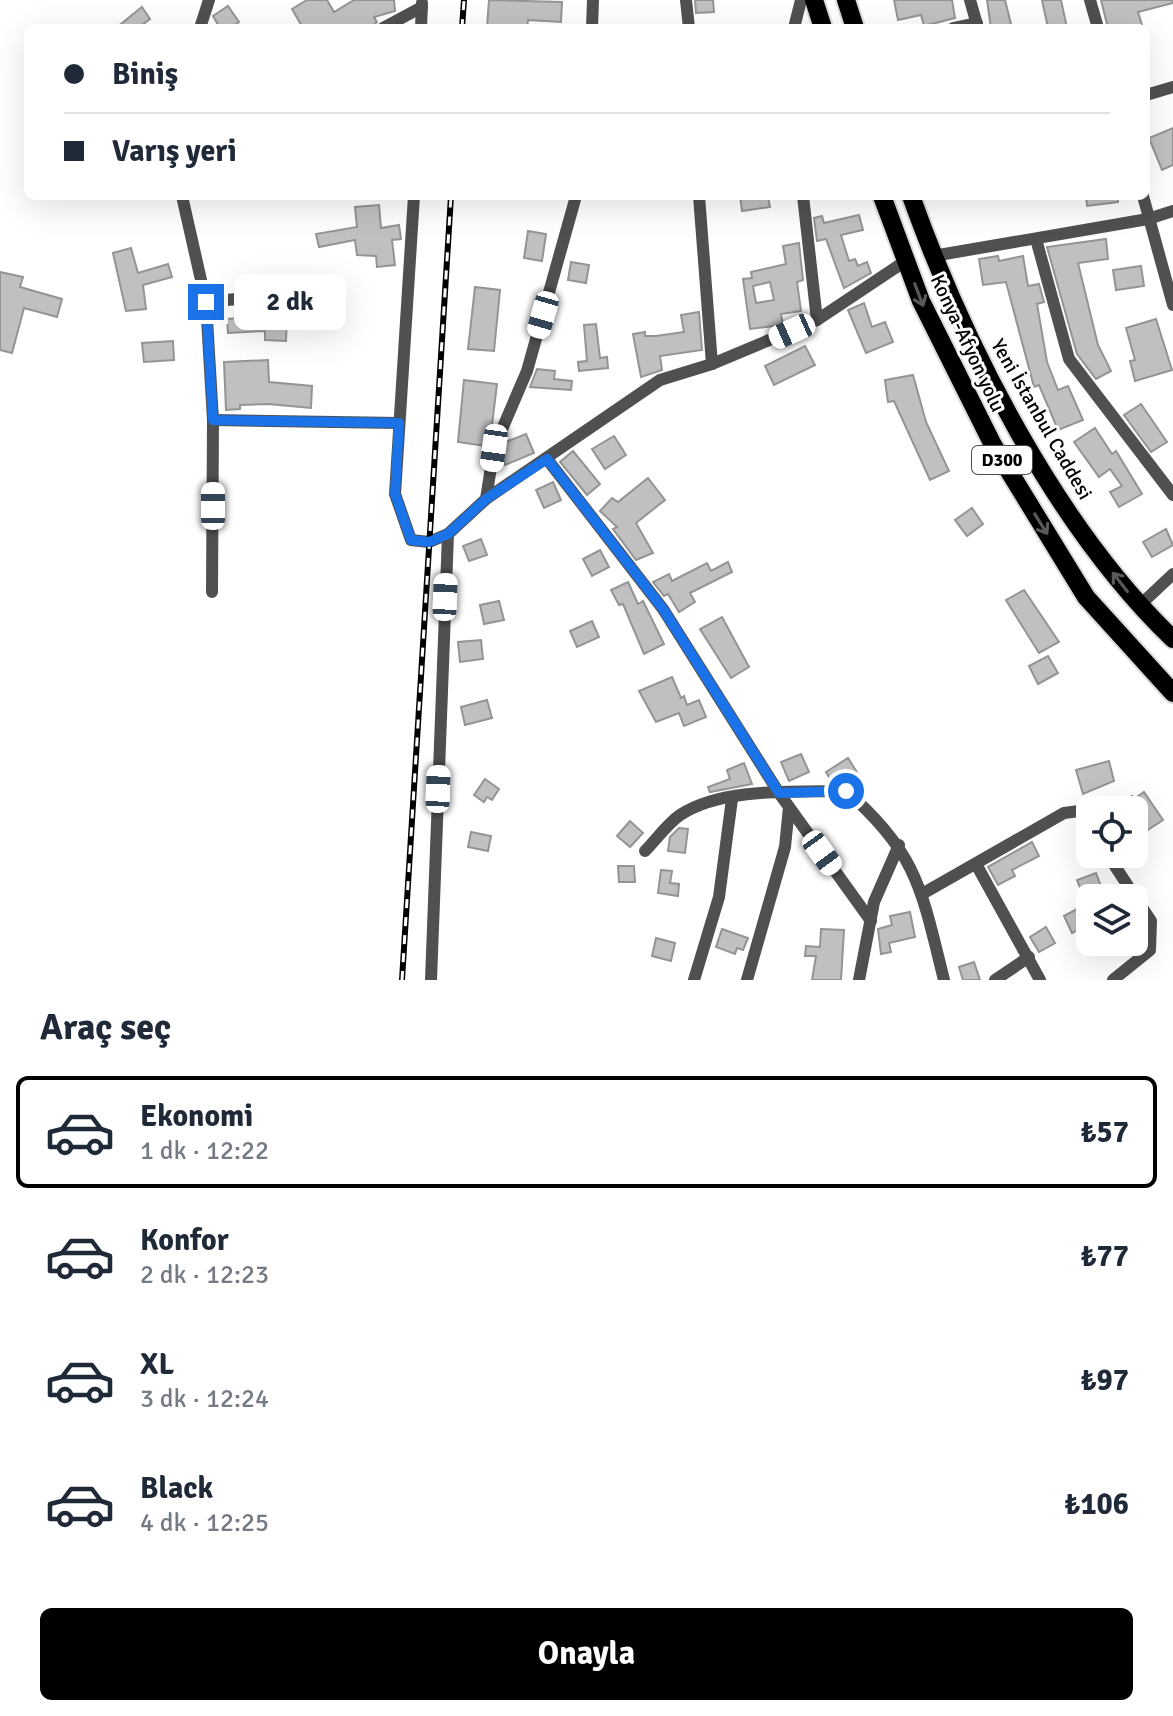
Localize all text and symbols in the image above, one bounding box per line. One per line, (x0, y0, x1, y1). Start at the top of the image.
text: Biniş (112, 56, 178, 93)
text: Varış yeri (112, 133, 237, 170)
street label: Konya-Afyon yolu (925, 270, 1010, 416)
callout: 2 dk (234, 274, 346, 330)
one-way arrow (913, 282, 927, 307)
route end (188, 284, 224, 320)
text: 2 dk (266, 286, 314, 318)
car (525, 289, 561, 341)
car (765, 310, 819, 352)
street label: Yeni İstanbul Caddesi (985, 334, 1098, 504)
car (479, 423, 509, 473)
road number: D300 (972, 446, 1032, 474)
car (201, 482, 225, 530)
one-way arrow (1033, 513, 1050, 535)
one-way arrow (1111, 572, 1129, 593)
car (432, 573, 458, 621)
car (425, 765, 451, 813)
route start (828, 773, 864, 809)
map controls (1076, 796, 1148, 956)
button: locate (1076, 796, 1148, 868)
car (798, 827, 846, 879)
button: layers (1076, 884, 1148, 956)
text: Araç seç (40, 1005, 171, 1050)
icon: car (44, 1096, 116, 1168)
text: Ekonomi (140, 1098, 253, 1135)
text: ₺57 (1080, 1114, 1129, 1151)
text: 1 dk · 12:22 (140, 1135, 269, 1167)
icon: car (44, 1220, 116, 1292)
text: Konfor (140, 1222, 229, 1259)
text: ₺77 (1080, 1238, 1129, 1275)
text: 2 dk · 12:23 (140, 1259, 269, 1291)
icon: car (44, 1344, 116, 1416)
text: XL (140, 1346, 174, 1383)
text: ₺97 (1080, 1362, 1129, 1399)
text: 3 dk · 12:24 (140, 1383, 269, 1415)
icon: car (44, 1468, 116, 1540)
text: Black (140, 1470, 213, 1507)
text: ₺106 (1064, 1486, 1129, 1523)
text: 4 dk · 12:25 (140, 1507, 269, 1539)
button: Onayla (40, 1608, 1133, 1700)

